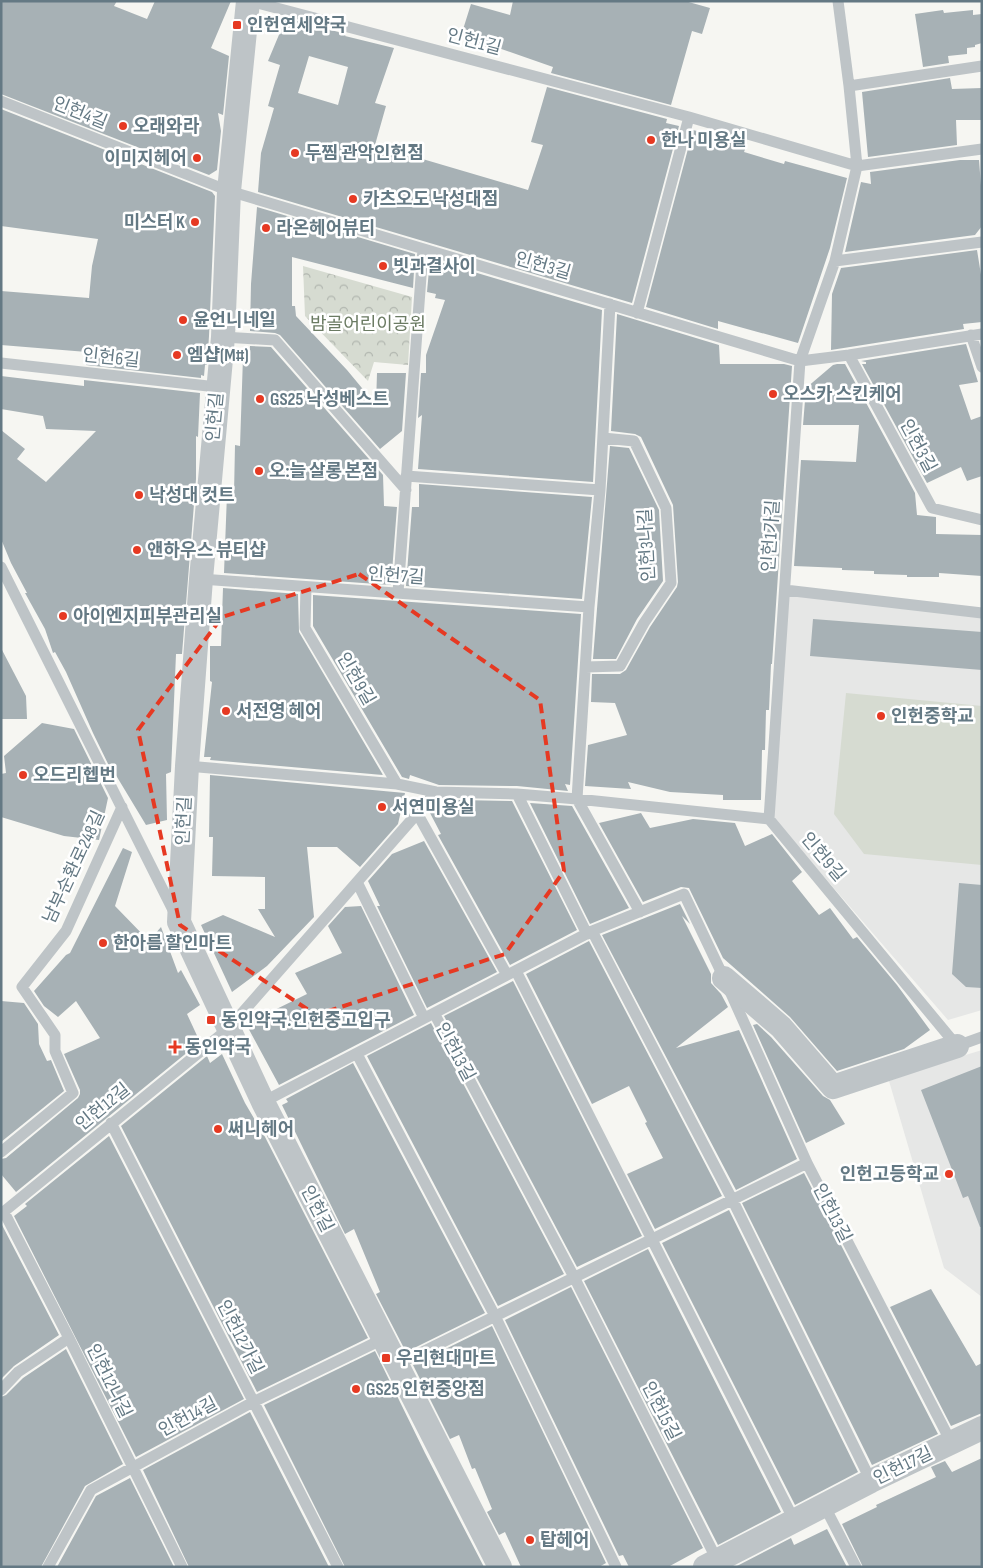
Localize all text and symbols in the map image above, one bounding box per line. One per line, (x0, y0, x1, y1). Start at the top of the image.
place label: 인헌연세약국 (247, 15, 346, 36)
marker: 인헌연세약국 (231, 19, 243, 31)
street label: 인헌1길 (444, 25, 504, 59)
street label: 인헌4길 (50, 93, 110, 133)
place label: 오래와라 (133, 116, 200, 137)
marker: 오래와라 (117, 120, 129, 132)
place label: 한나 미용실 (661, 130, 747, 151)
marker: 한나 미용실 (645, 134, 657, 146)
place label: 두찜 관악인헌점 (305, 143, 424, 164)
marker: 두찜 관악인헌점 (289, 147, 301, 159)
place label: 이미지헤어 (104, 148, 187, 169)
marker: 이미지헤어 (191, 152, 203, 164)
place label: 카츠오도 낙성대점 (363, 189, 498, 210)
marker: 카츠오도 낙성대점 (347, 193, 359, 205)
place label: 미스터 K (124, 212, 185, 233)
marker: 미스터 K (189, 216, 201, 228)
place label: 라온헤어뷰티 (276, 218, 375, 239)
marker: 라온헤어뷰티 (260, 222, 272, 234)
street label: 인헌3길 (513, 248, 573, 284)
place label: 빗과결사이 (393, 256, 476, 277)
marker: 빗과결사이 (377, 260, 389, 272)
place label: 윤언니네일 (193, 310, 276, 331)
marker: 윤언니네일 (177, 314, 189, 326)
park label: 밤골어린이공원 (310, 314, 426, 335)
street label: 인헌6길 (81, 345, 141, 371)
place label: 엠샵(M#) (187, 345, 249, 366)
marker: 엠샵(M#) (171, 349, 183, 361)
place label: 오스카 스킨케어 (783, 384, 902, 405)
marker: 오스카 스킨케어 (767, 388, 779, 400)
place label: GS25 낙성베스트 (270, 389, 389, 410)
street label: 인헌길 (202, 391, 228, 443)
marker: GS25 낙성베스트 (254, 393, 266, 405)
street label: 인헌3길 (895, 416, 941, 476)
place label: 오:늘 살롱 본점 (269, 461, 378, 482)
marker: 오:늘 살롱 본점 (253, 465, 265, 477)
place label: 낙성대 컷트 (149, 485, 235, 506)
marker: 낙성대 컷트 (133, 489, 145, 501)
street label: 인헌1가길 (758, 499, 784, 573)
street label: 인헌3나길 (635, 508, 659, 582)
place label: 앤하우스 뷰티샵 (147, 540, 266, 561)
marker: 앤하우스 뷰티샵 (131, 544, 143, 556)
street label: 인헌7길 (367, 564, 425, 588)
place label: 아이엔지피부관리실 (73, 606, 222, 627)
marker: 아이엔지피부관리실 (57, 610, 69, 622)
street label: 인헌9길 (332, 649, 380, 709)
place label: 서전영 헤어 (236, 701, 322, 722)
marker: 서전영 헤어 (220, 705, 232, 717)
place label: 인헌중학교 (891, 706, 974, 727)
marker: 인헌중학교 (875, 710, 887, 722)
place label: 오드리헵번 (33, 765, 116, 786)
marker: 오드리헵번 (17, 769, 29, 781)
street label: 인헌길 (172, 796, 196, 846)
place label: 서연미용실 (392, 797, 475, 818)
marker: 서연미용실 (376, 801, 388, 813)
street label: 남부순환로248길 (39, 807, 109, 927)
street label: 인헌9길 (796, 828, 850, 886)
place label: 한아름 할인마트 (113, 933, 232, 954)
marker: 한아름 할인마트 (97, 937, 109, 949)
place label: 동인약국.인헌중고입구 (221, 1010, 391, 1031)
marker: 동인약국.인헌중고입구 (205, 1014, 217, 1026)
street label: 인헌13길 (431, 1019, 479, 1085)
place label: 동인약국 (185, 1037, 251, 1058)
marker: 동인약국 (169, 1041, 181, 1053)
street label: 인헌12길 (72, 1079, 134, 1135)
place label: 써니헤어 (228, 1119, 294, 1140)
marker: 써니헤어 (212, 1123, 224, 1135)
place label: 인헌고등학교 (840, 1164, 939, 1185)
marker: 인헌고등학교 (943, 1168, 955, 1180)
street label: 인헌13길 (808, 1180, 856, 1246)
street label: 인헌길 (296, 1182, 338, 1236)
street label: 인헌12가길 (212, 1297, 268, 1377)
street label: 인헌12나길 (82, 1340, 136, 1422)
place label: 우리현대마트 (396, 1348, 495, 1369)
marker: 우리현대마트 (380, 1352, 392, 1364)
street label: 인헌15길 (637, 1378, 685, 1444)
place label: GS25 인헌중앙점 (366, 1379, 485, 1400)
marker: GS25 인헌중앙점 (350, 1383, 362, 1395)
street label: 인헌14길 (155, 1393, 221, 1441)
street label: 인헌17길 (870, 1443, 936, 1489)
place label: 탑헤어 (540, 1530, 590, 1551)
marker: 탑헤어 (524, 1534, 536, 1546)

